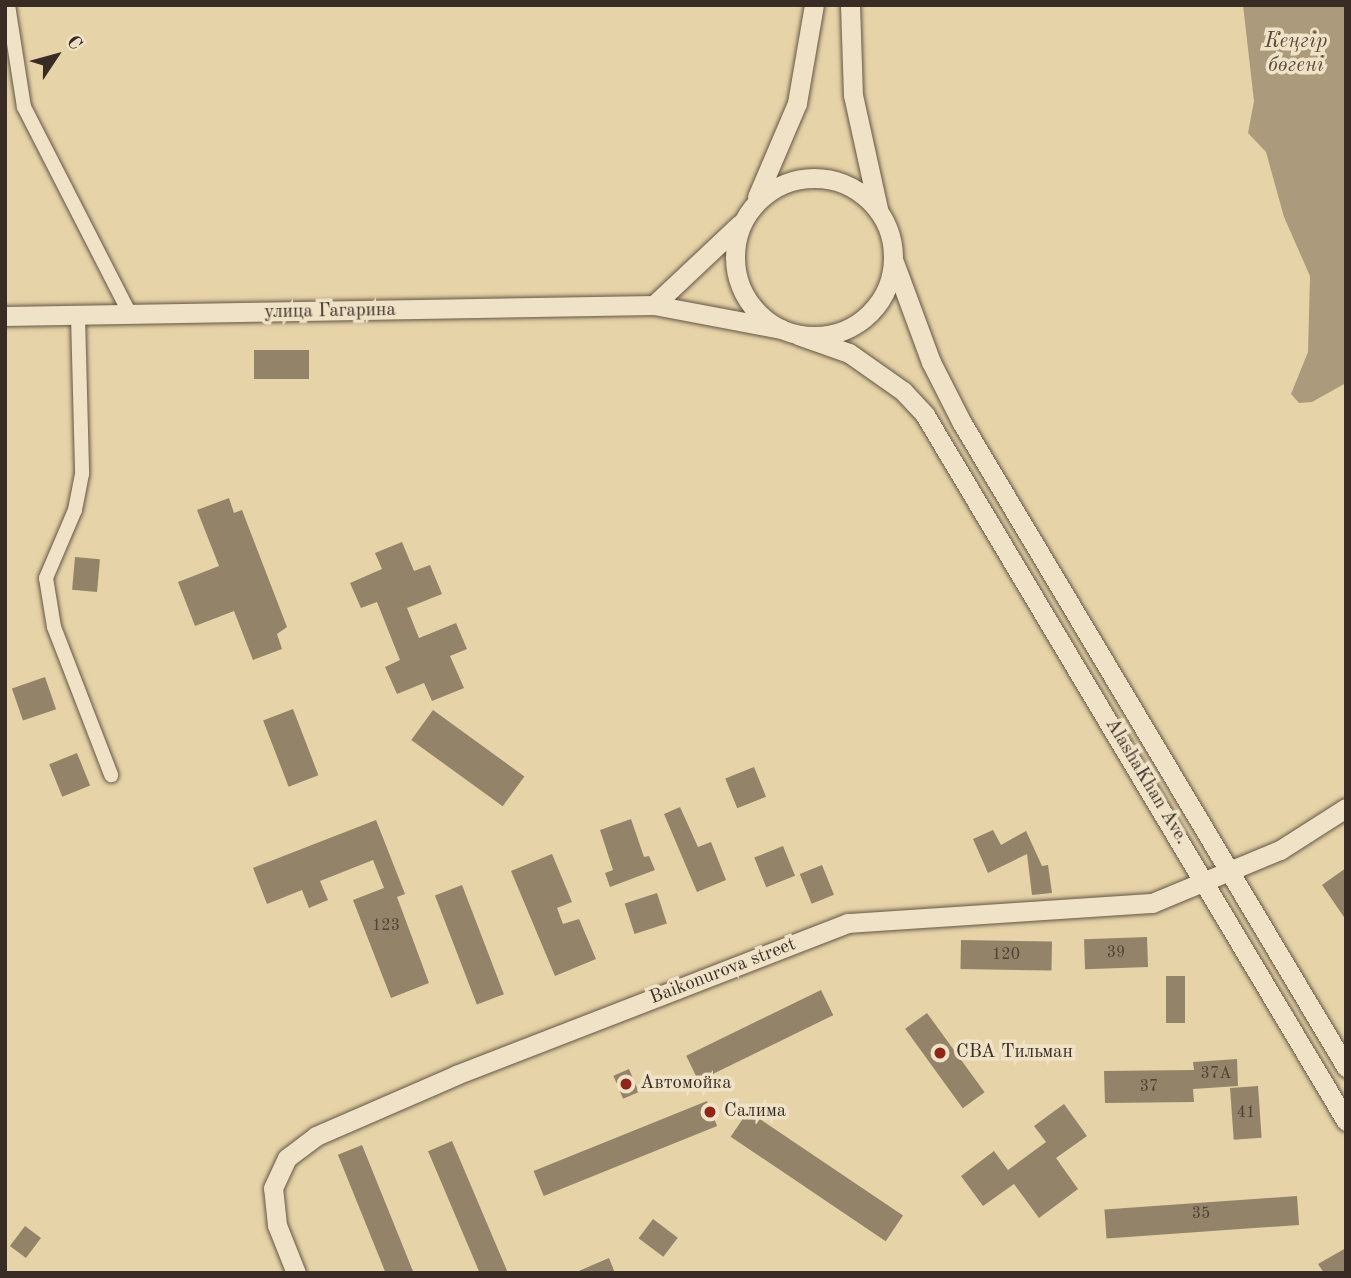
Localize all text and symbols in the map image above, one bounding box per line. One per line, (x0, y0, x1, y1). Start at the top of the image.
north arrow (21, 21, 91, 91)
water label: Кеңгір бөгені (1265, 29, 1327, 79)
text: С (62, 33, 85, 54)
street label: улица Гагарина (264, 299, 396, 325)
street label: AlashaKhan Ave. (1099, 715, 1193, 849)
house number: 123 (372, 916, 400, 936)
street label: Baikonurova street (647, 934, 799, 1010)
house number: 39 (1107, 943, 1125, 963)
house number: 120 (992, 945, 1020, 965)
place label: СВА Тильман (956, 1042, 1073, 1064)
marker: СВА Тильман (930, 1043, 950, 1063)
house number: 37А (1201, 1064, 1231, 1084)
place label: Автомойка (640, 1073, 732, 1095)
marker: Автомойка (618, 1076, 634, 1092)
house number: 37 (1140, 1077, 1158, 1097)
place label: Салима (724, 1101, 786, 1123)
house number: 41 (1237, 1103, 1255, 1123)
marker: Салима (702, 1104, 718, 1120)
house number: 35 (1192, 1204, 1210, 1224)

